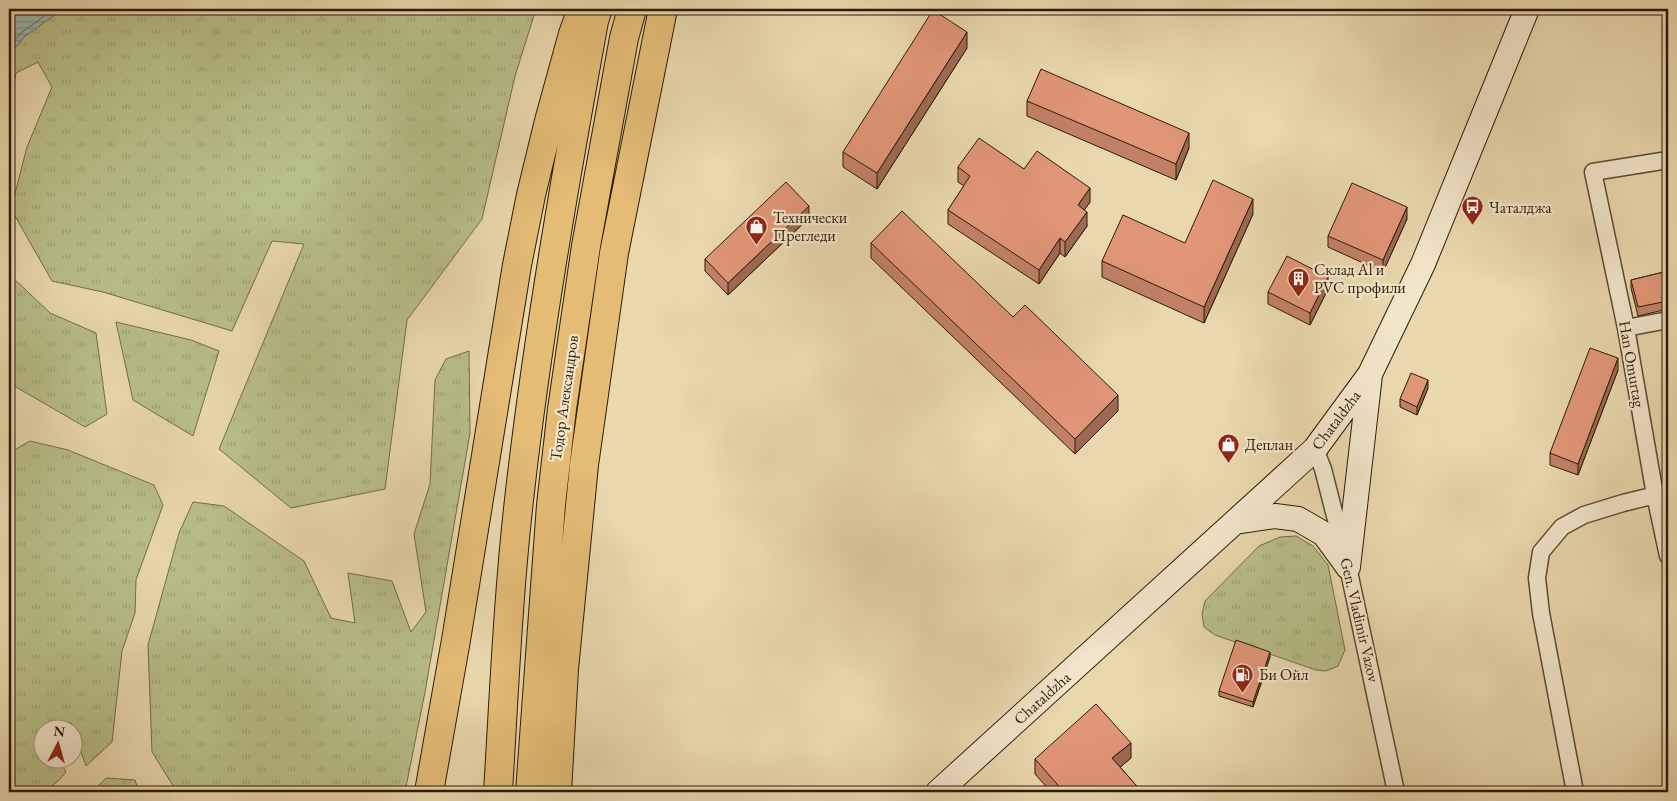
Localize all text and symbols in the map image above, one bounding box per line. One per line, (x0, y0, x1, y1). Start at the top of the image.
bus stop icon: Чаталджа (1461, 195, 1485, 226)
place label: Чаталджа (1489, 197, 1552, 218)
place label: Технически Прегледи (773, 207, 848, 246)
shop icon: Технически Прегледи (745, 214, 769, 245)
place label: Склад Al и PVC профили (1314, 259, 1406, 298)
building icon: Склад Al и PVC профили (1286, 266, 1310, 297)
street label: Han Omurtag (1614, 319, 1650, 410)
street label: Тодор Александров (545, 334, 583, 462)
street label: Chataldzha (1307, 385, 1366, 454)
shop icon: Деплан (1217, 432, 1241, 463)
place label: Деплан (1245, 434, 1293, 455)
street label: Gen. Vladimir Vazov (1335, 556, 1385, 685)
fuel station icon: Би Ойл (1231, 662, 1255, 693)
place label: Би Ойл (1259, 664, 1309, 685)
street label: Chataldzha (1009, 666, 1075, 729)
north arrow (32, 718, 82, 768)
text: N (53, 722, 67, 741)

